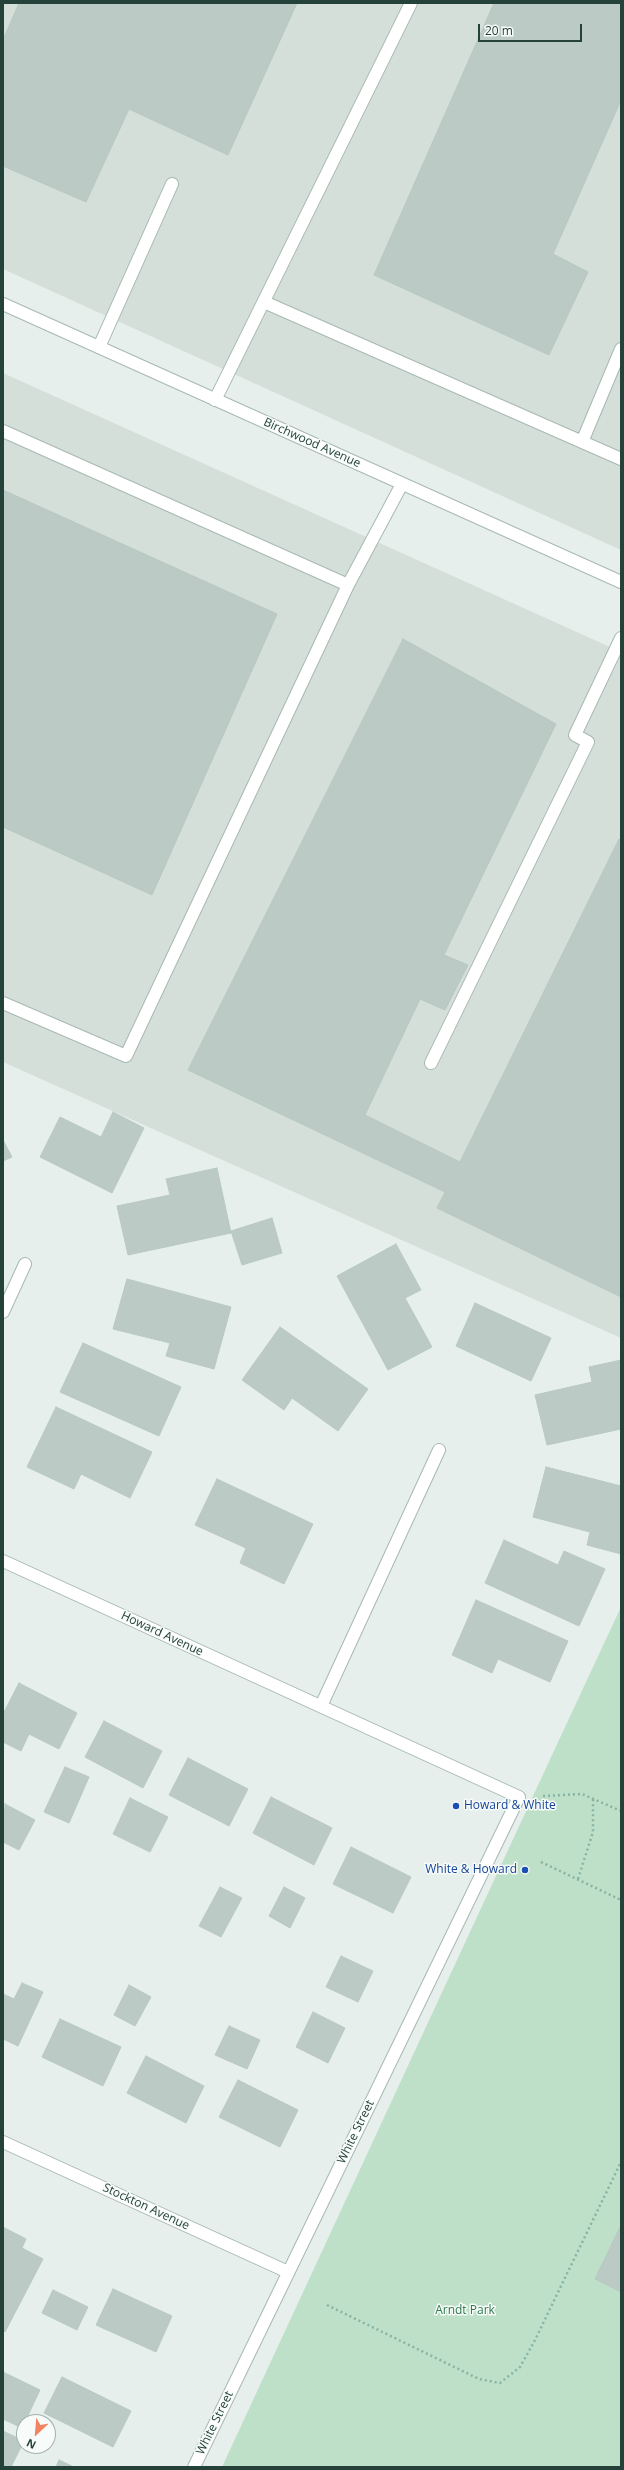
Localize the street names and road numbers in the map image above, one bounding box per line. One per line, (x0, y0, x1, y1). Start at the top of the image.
street label: Birchwood Avenue (261, 415, 363, 471)
street label: Howard Avenue (119, 1609, 205, 1659)
street label: White Street (334, 2098, 378, 2166)
street label: Stockton Avenue (100, 2181, 192, 2233)
street label: White Street (193, 2389, 237, 2457)

